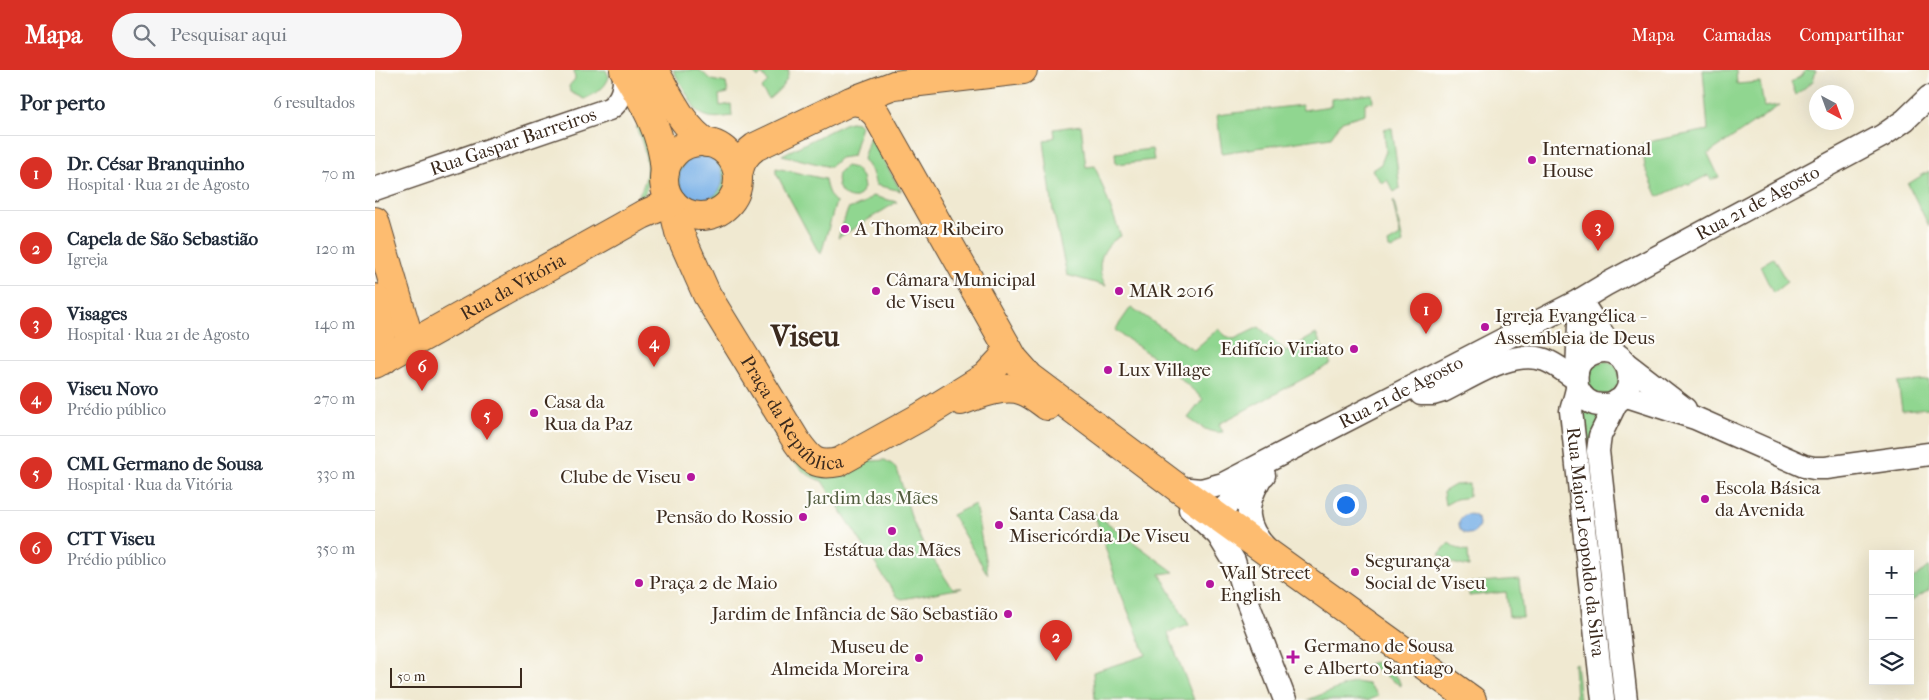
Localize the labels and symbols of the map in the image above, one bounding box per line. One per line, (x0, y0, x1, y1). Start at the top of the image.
north arrow (1809, 85, 1854, 130)
street label: Rua Gaspar Barreiros (427, 103, 599, 180)
place label: International House (1542, 138, 1651, 182)
marker: International House (1526, 154, 1538, 166)
street label: Rua 21 de Agosto (1692, 161, 1824, 245)
pin: 3 (1582, 210, 1614, 251)
place label: A Thomaz Ribeiro (854, 218, 1004, 240)
marker: A Thomaz Ribeiro (839, 223, 851, 235)
street label: Rua da Vitória (457, 249, 570, 325)
place label: Câmara Municipal de Viseu (886, 269, 1036, 313)
place label: MAR 2016 (1129, 280, 1214, 302)
marker: Câmara Municipal de Viseu (870, 285, 882, 297)
marker: MAR 2016 (1113, 285, 1125, 297)
pin: 1 (1410, 293, 1442, 334)
place label: Igreja Evangélica - Assembleia de Deus (1494, 305, 1655, 349)
district label: Viseu (770, 320, 840, 354)
marker: Igreja Evangélica - Assembleia de Deus (1479, 321, 1491, 333)
pin: 4 (638, 326, 670, 367)
place label: Edifício Viriato (1220, 338, 1344, 360)
marker: Edifício Viriato (1348, 343, 1360, 355)
pin: 6 (406, 350, 438, 391)
street label: Rua 21 de Agosto (1335, 351, 1467, 434)
street label: Praça da República (736, 352, 846, 475)
place label: Lux Village (1118, 359, 1211, 381)
marker: Lux Village (1102, 364, 1114, 376)
place label: Casa da Rua da Paz (544, 391, 633, 435)
pin: 5 (471, 399, 503, 440)
marker: Casa da Rua da Paz (528, 407, 540, 419)
street label: Rua Major Leopoldo da Silva (1562, 426, 1609, 658)
place label: Clube de Viseu (560, 466, 681, 488)
marker: Clube de Viseu (685, 471, 697, 483)
place label: Escola Básica da Avenida (1715, 477, 1821, 521)
park label: Jardim das Mães (804, 487, 938, 509)
your location (1333, 492, 1359, 518)
marker: Escola Básica da Avenida (1699, 493, 1711, 505)
place label: Santa Casa da Misericórdia De Viseu (1009, 503, 1190, 547)
place label: Pensão do Rossio (656, 506, 793, 528)
marker: Pensão do Rossio (797, 511, 809, 523)
marker: Santa Casa da Misericórdia De Viseu (993, 519, 1005, 531)
marker: Estátua das Mães (886, 525, 898, 537)
place label: Estátua das Mães (823, 539, 961, 561)
place label: Segurança Social de Viseu (1365, 550, 1486, 594)
place label: Wall Street English (1219, 562, 1311, 606)
marker: Segurança Social de Viseu (1349, 566, 1361, 578)
place label: Praça 2 de Maio (649, 572, 778, 594)
marker: Praça 2 de Maio (633, 577, 645, 589)
marker: Wall Street English (1204, 578, 1216, 590)
place label: Jardim de Infância de São Sebastião (710, 603, 998, 625)
marker: Jardim de Infância de São Sebastião (1002, 608, 1014, 620)
pin: 2 (1040, 620, 1072, 661)
place label: Germano de Sousa e Alberto Santiago (1304, 635, 1454, 679)
place label: Museu de Almeida Moreira (770, 636, 909, 680)
marker: Germano de Sousa e Alberto Santiago (1286, 650, 1300, 664)
marker: Museu de Almeida Moreira (913, 652, 925, 664)
scale bar (390, 665, 523, 688)

